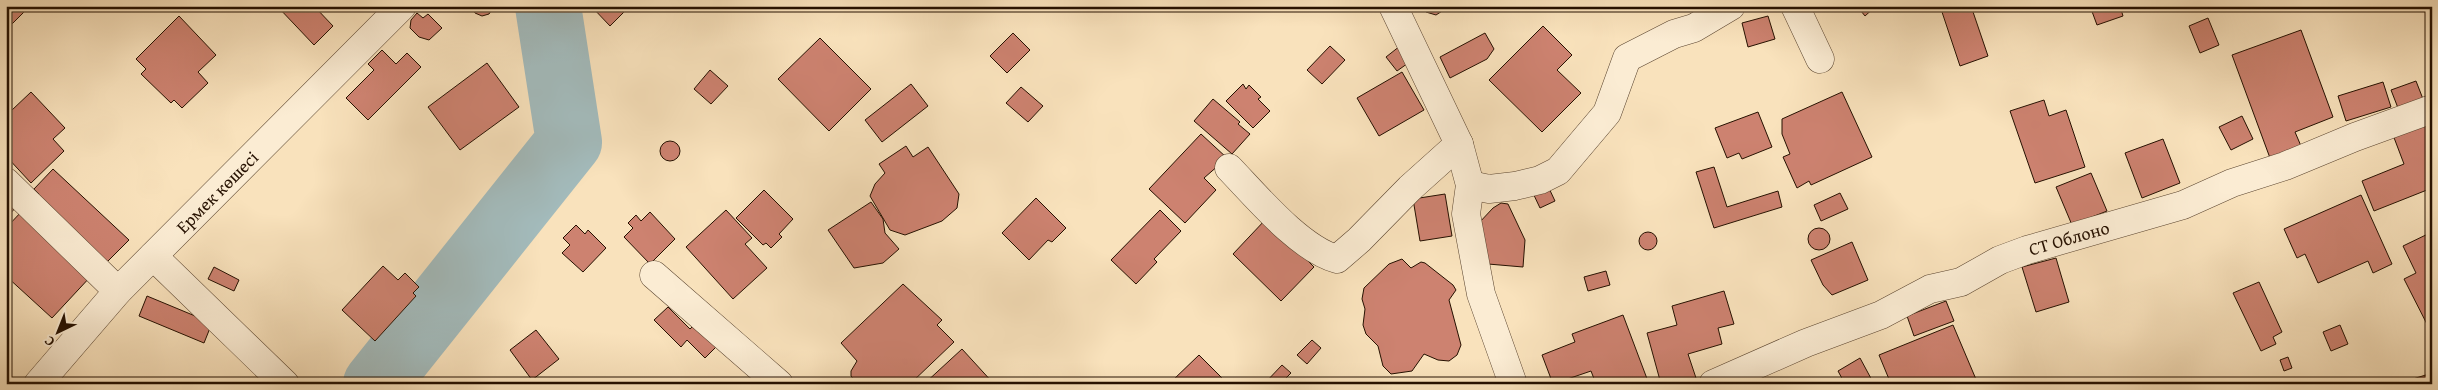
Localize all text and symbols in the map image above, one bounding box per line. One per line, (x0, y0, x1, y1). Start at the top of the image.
street label: Ермек көшесі (170, 145, 264, 239)
street label: СТ Облоно (2026, 214, 2112, 262)
north arrow (32, 308, 82, 358)
text: С (39, 331, 59, 352)

